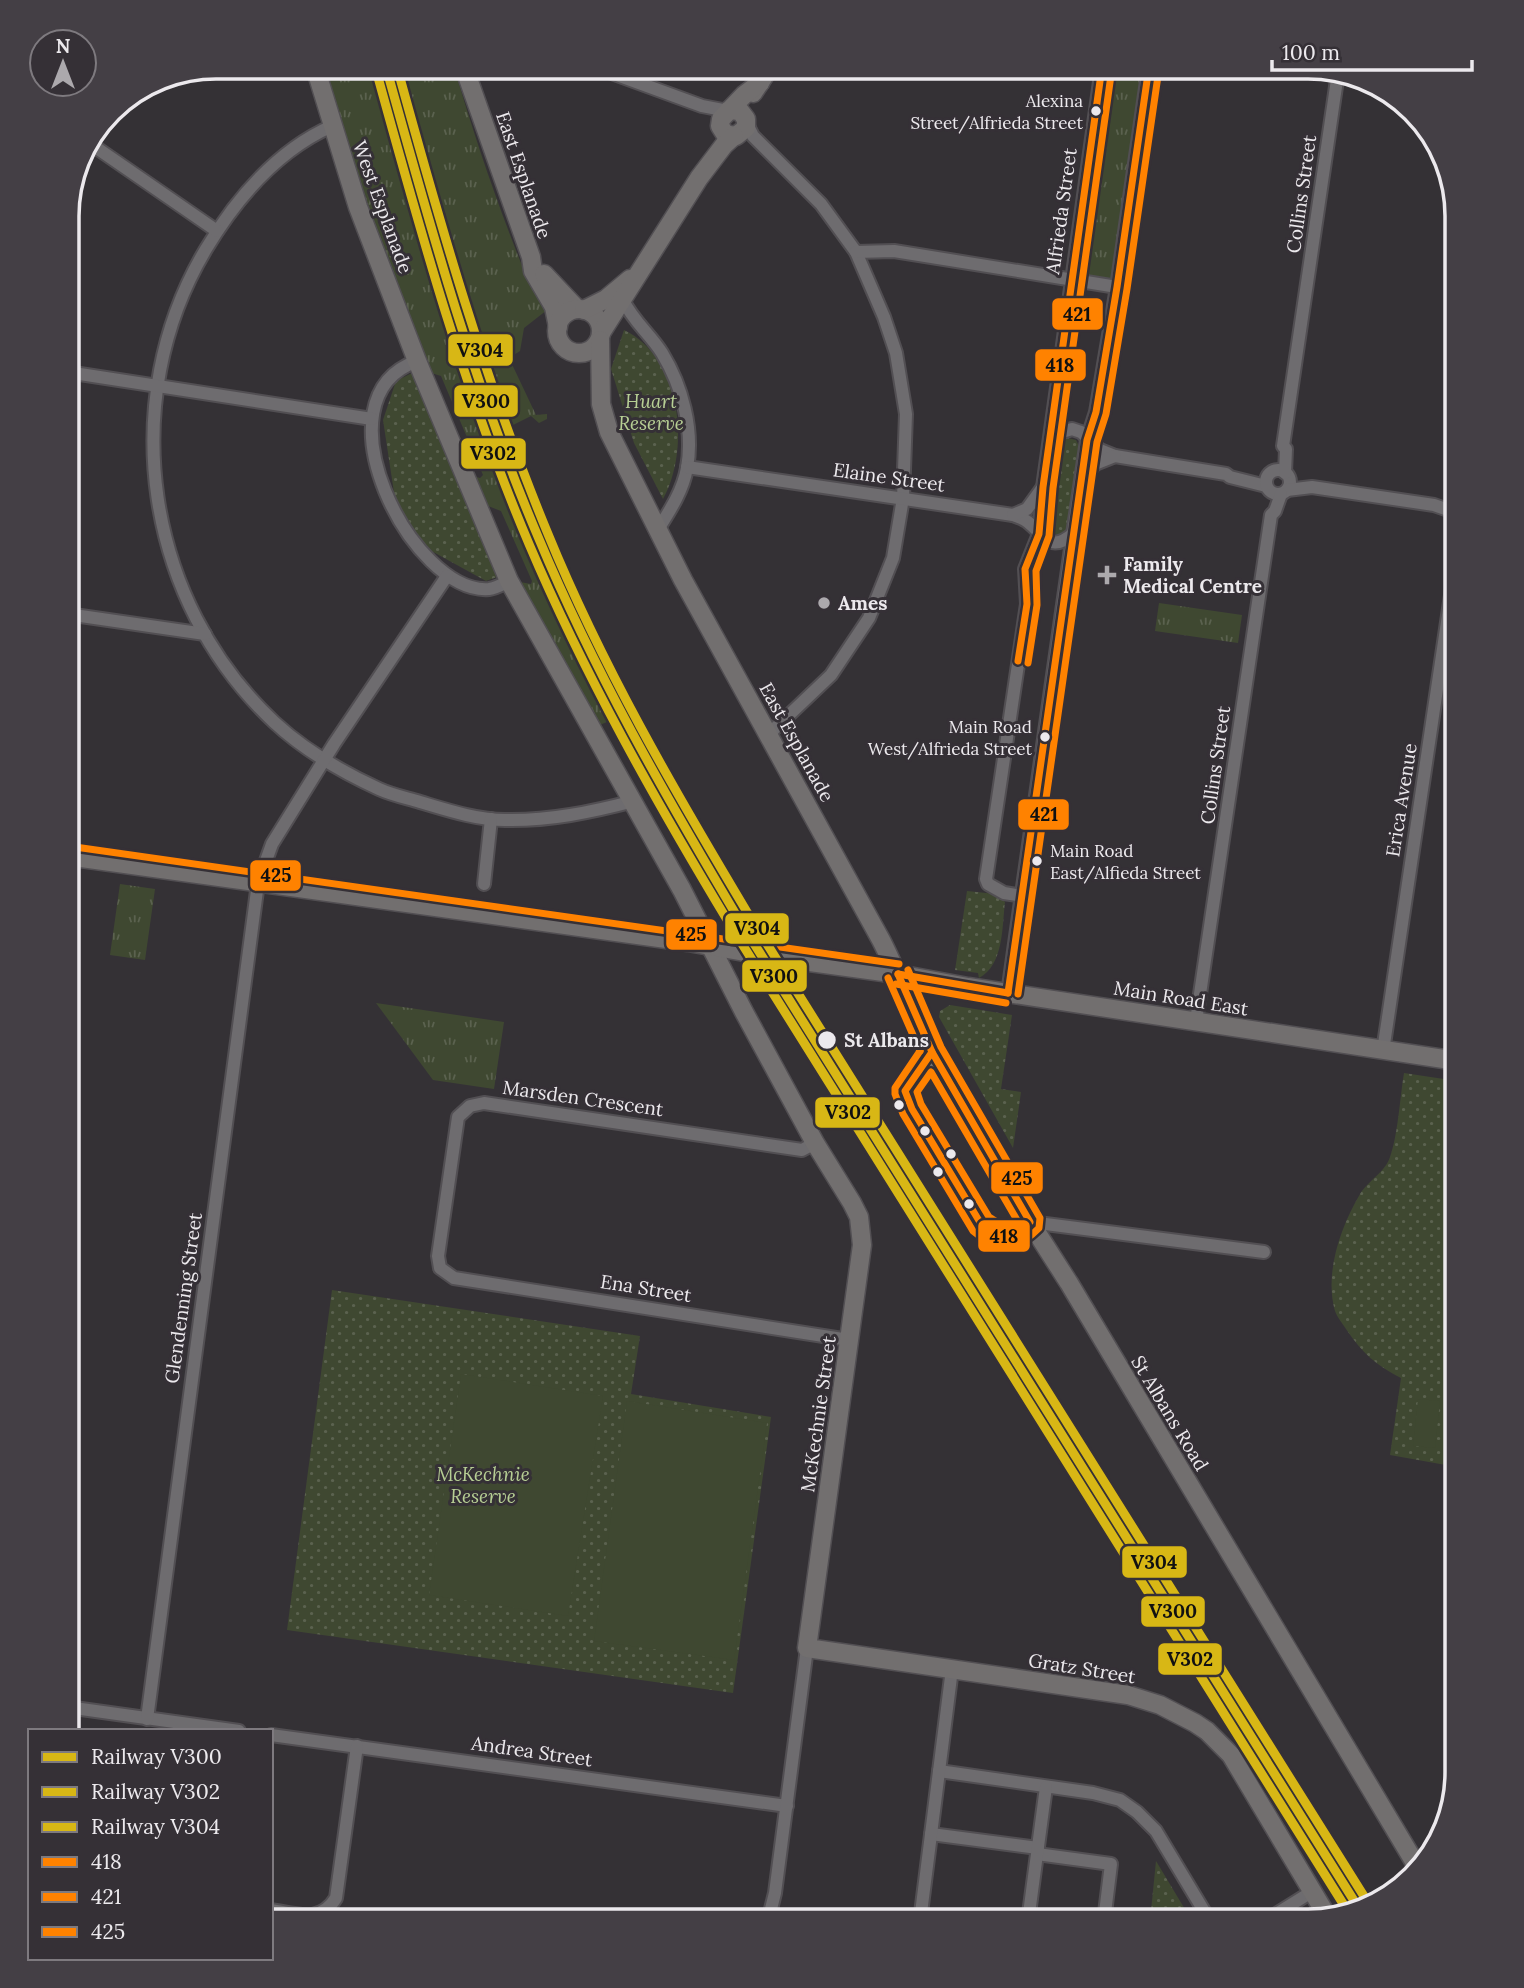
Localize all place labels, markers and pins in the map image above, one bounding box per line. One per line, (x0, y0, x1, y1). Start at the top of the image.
place label: Alexina Street/Alfrieda Street (910, 90, 1083, 134)
marker: Alexina Street/Alfrieda Street (1089, 104, 1103, 118)
place label: Family Medical Centre (1123, 552, 1262, 598)
marker: Family Medical Centre (1097, 565, 1117, 585)
place label: Ames (838, 591, 888, 615)
marker: Ames (816, 595, 832, 611)
place label: Main Road West/Alfrieda Street (868, 716, 1032, 760)
marker: Main Road West/Alfrieda Street (1038, 730, 1052, 744)
place label: Main Road East/Alfieda Street (1050, 840, 1201, 884)
marker: Main Road East/Alfieda Street (1030, 854, 1044, 868)
place label: St Albans (844, 1028, 929, 1052)
marker: St Albans (816, 1029, 838, 1051)
unlabelled marker (892, 1098, 906, 1112)
unlabelled marker (918, 1124, 932, 1138)
unlabelled marker (944, 1147, 958, 1161)
unlabelled marker (931, 1165, 945, 1179)
unlabelled marker (962, 1197, 976, 1211)

